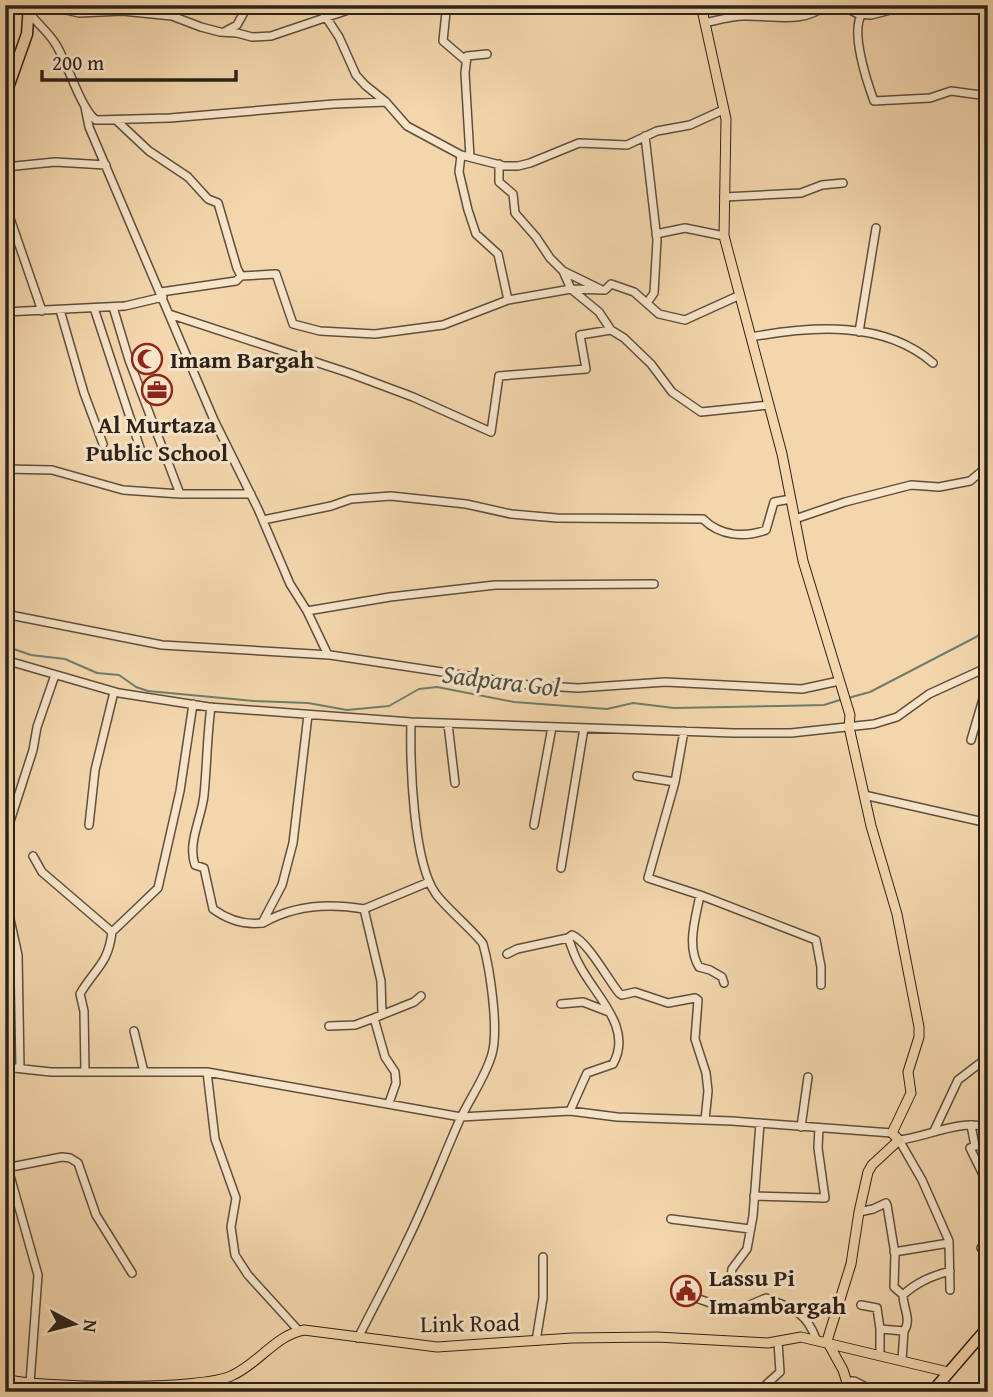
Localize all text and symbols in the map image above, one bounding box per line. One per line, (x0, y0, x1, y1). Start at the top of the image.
scale bar (42, 38, 236, 82)
text: 200 m (52, 47, 104, 78)
mosque icon: Imam Bargah (130, 342, 164, 376)
place label: Imam Bargah (170, 342, 314, 377)
office icon: Al Murtaza Public School (140, 373, 174, 407)
place label: Al Murtaza Public School (86, 407, 229, 470)
water label: Sadpara Gol (440, 653, 562, 707)
place label: Lassu Pi Imambargah (709, 1260, 846, 1323)
public building icon: Lassu Pi Imambargah (669, 1274, 703, 1308)
north arrow (38, 1288, 108, 1358)
street label: Link Road (420, 1305, 520, 1341)
text: N (76, 1318, 106, 1334)

